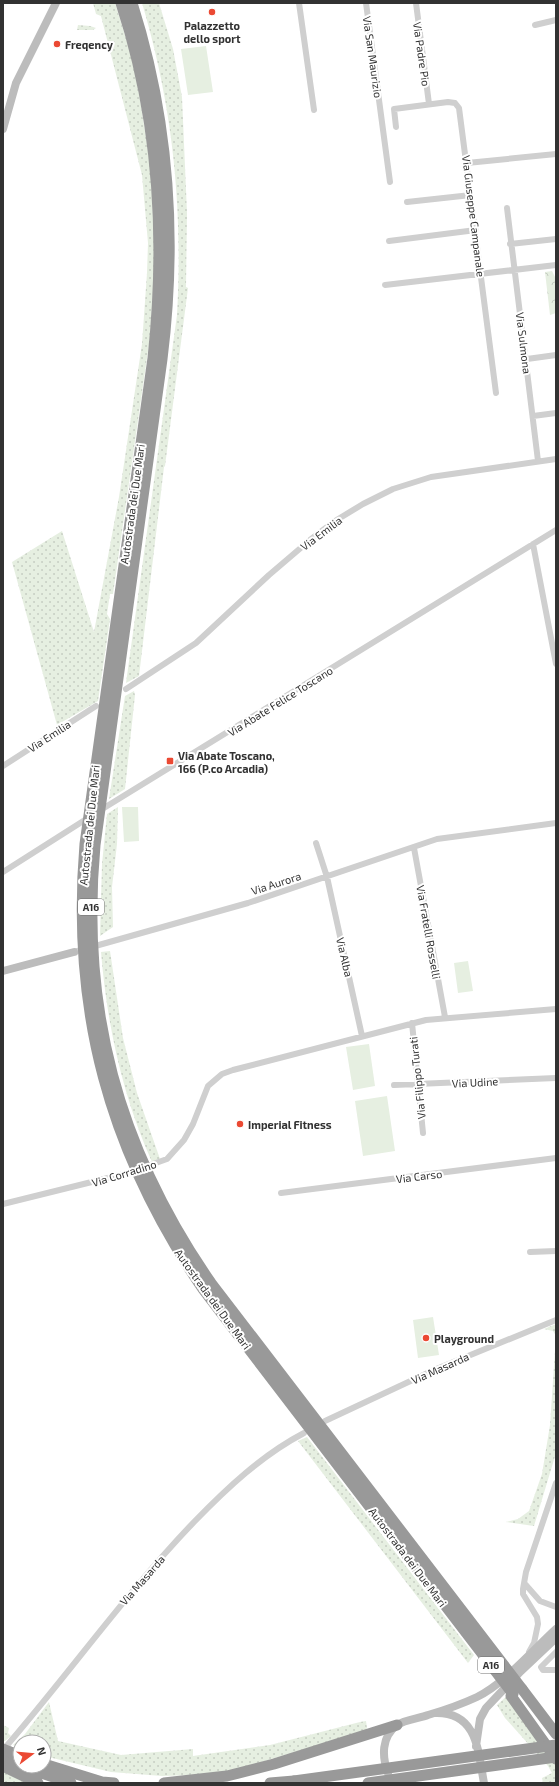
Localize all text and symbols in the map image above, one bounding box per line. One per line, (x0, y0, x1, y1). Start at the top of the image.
marker: Palazzetto dello sport (207, 7, 217, 17)
street label: Via San Maurizio (361, 15, 385, 99)
place label: Palazzetto dello sport (184, 19, 241, 45)
street label: Via Padre Pio (411, 21, 433, 87)
place label: Freqency (65, 38, 114, 52)
marker: Freqency (52, 39, 62, 49)
street label: Via Giuseppe Campanale (460, 154, 488, 278)
street label: Via Sulmona (514, 311, 534, 375)
street label: Autostrada dei Due Mari (117, 443, 147, 565)
street label: Via Emilia (298, 513, 344, 553)
street label: Via Abate Felice Toscano (225, 663, 335, 739)
street label: Via Emilia (25, 717, 73, 755)
place label: Via Abate Toscano, 166 (P.co Arcadia) (178, 749, 275, 775)
marker: Via Abate Toscano, 166 (P.co Arcadia) (165, 756, 175, 766)
street label: Autostrada dei Due Mari (76, 764, 102, 886)
street label: Via Aurora (249, 869, 303, 897)
street label: Via Fratelli Rosselli (414, 884, 444, 980)
road number: A16 (78, 899, 104, 915)
street label: Via Alba (334, 936, 356, 978)
street label: Via Filippo Turati (406, 1036, 428, 1120)
street label: Via Udine (451, 1074, 499, 1090)
place label: Imperial Fitness (248, 1118, 332, 1131)
marker: Imperial Fitness (235, 1119, 245, 1129)
street label: Via Corradino (90, 1157, 158, 1189)
street label: Via Carso (395, 1167, 443, 1185)
street label: Autostrada dei Due Mari (172, 1246, 254, 1352)
place label: Playground (434, 1332, 494, 1346)
marker: Playground (421, 1333, 431, 1343)
street label: Via Masarda (409, 1349, 471, 1387)
street label: Autostrada dei Due Mari (366, 1505, 450, 1609)
street label: Via Masarda (117, 1552, 167, 1608)
road number: A16 (478, 1657, 504, 1673)
north arrow (12, 1734, 52, 1774)
text: N (35, 1745, 49, 1757)

